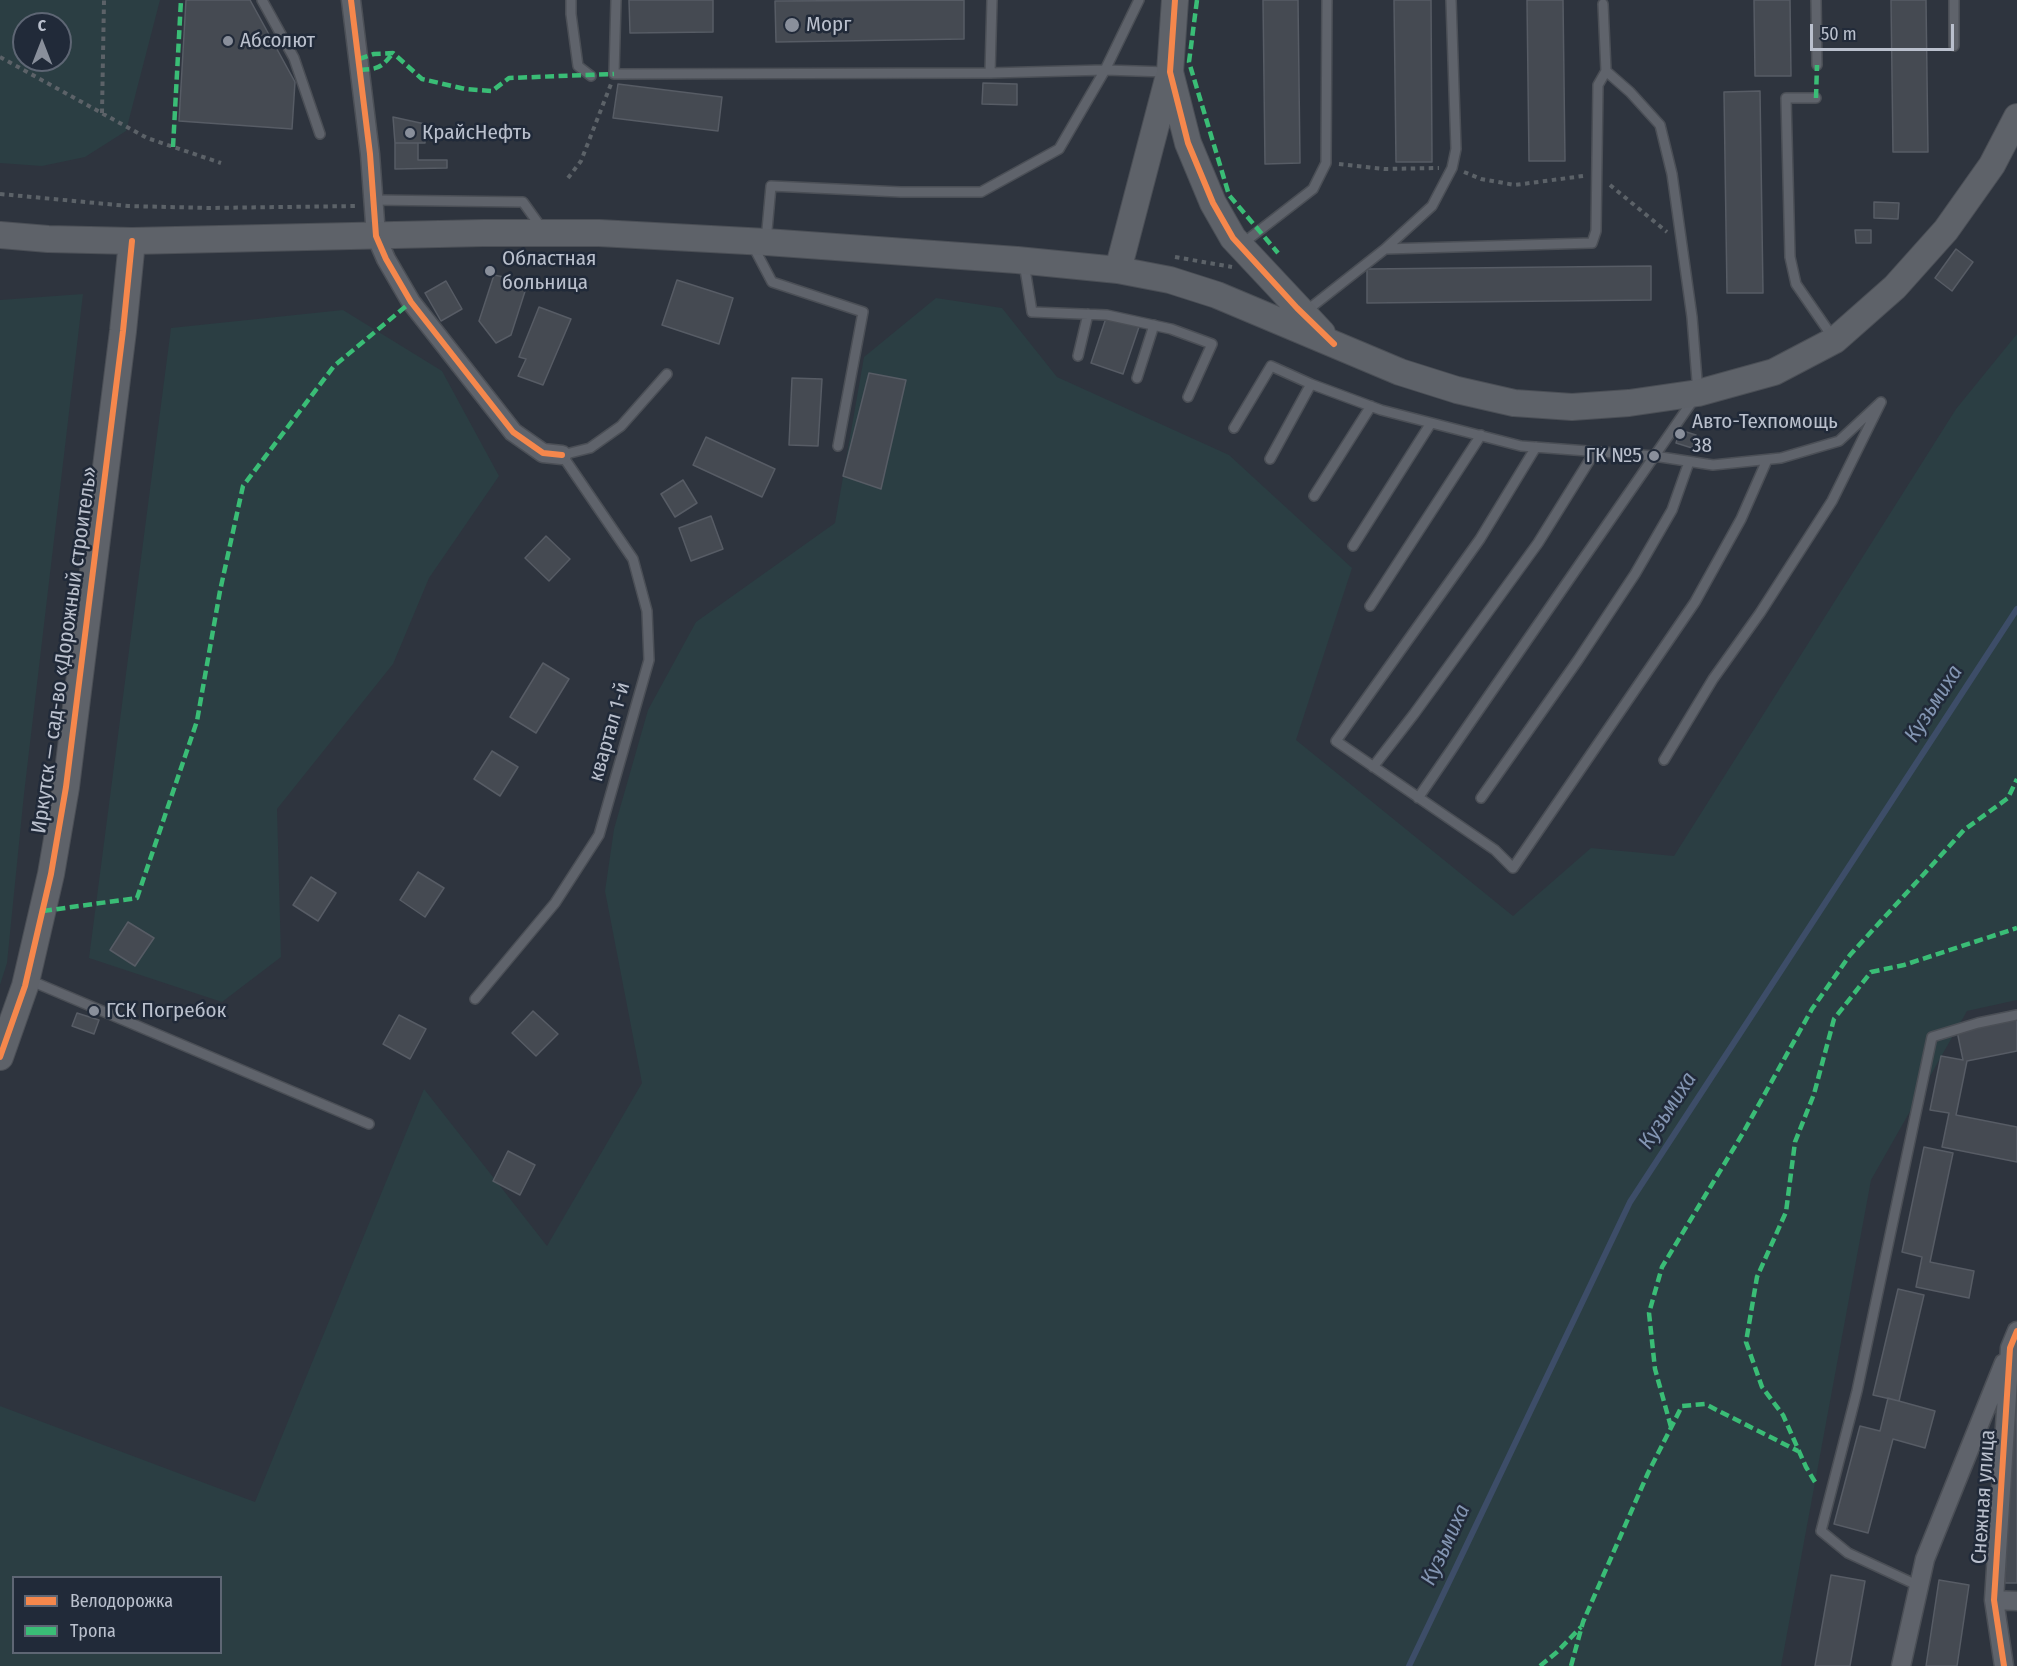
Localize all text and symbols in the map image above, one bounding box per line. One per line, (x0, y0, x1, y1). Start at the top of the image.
north arrow (12, 12, 72, 72)
place label: Морг (806, 12, 851, 38)
scale bar (1813, 12, 1957, 50)
text: С (38, 16, 46, 35)
marker: Морг (783, 16, 801, 34)
text: 50 m (1821, 23, 1857, 45)
place label: Абсолют (240, 28, 315, 54)
marker: Абсолют (221, 34, 235, 48)
place label: КрайсНефть (422, 120, 531, 146)
marker: КрайсНефть (403, 126, 417, 140)
place label: Областная больница (502, 246, 596, 296)
marker: Областная больница (483, 264, 497, 278)
place label: Авто-Техпомощь 38 (1692, 409, 1838, 459)
marker: Авто-Техпомощь 38 (1673, 427, 1687, 441)
place label: ГК №5 (1585, 443, 1642, 469)
marker: ГК №5 (1647, 449, 1661, 463)
street label: Иркутск — сад-во «Дорожный строитель» (27, 465, 103, 835)
water label: Кузьмиха (1899, 660, 1969, 748)
street label: квартал 1-й (584, 679, 636, 785)
place label: ГСК Погребок (106, 998, 226, 1024)
marker: ГСК Погребок (87, 1004, 101, 1018)
water label: Кузьмиха (1633, 1067, 1703, 1155)
street label: Снежная улица (1967, 1429, 2001, 1565)
water label: Кузьмиха (1416, 1500, 1476, 1590)
legend (12, 1576, 222, 1654)
text: Велодорожка (70, 1590, 173, 1612)
text: Тропа (70, 1620, 116, 1642)

